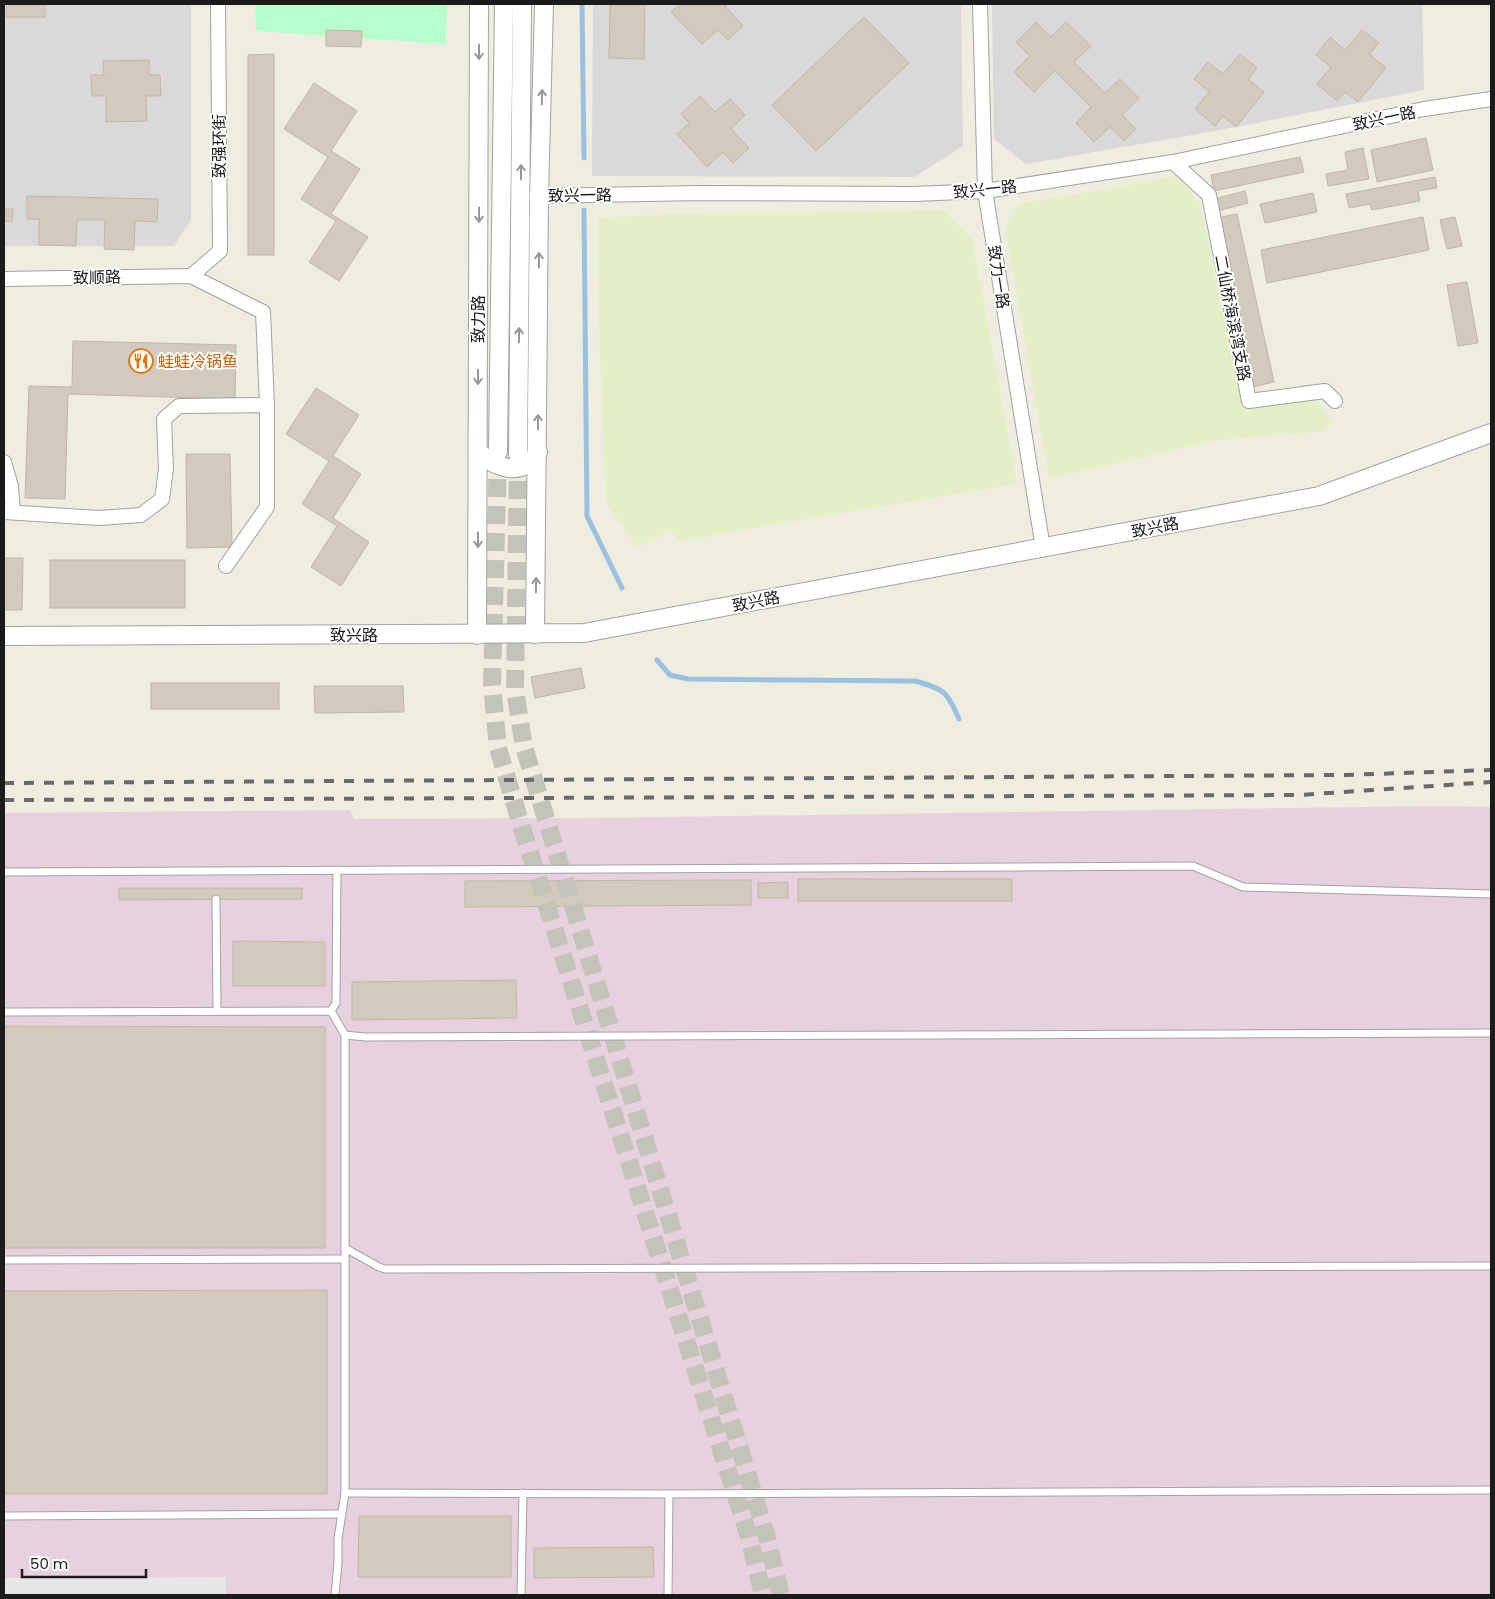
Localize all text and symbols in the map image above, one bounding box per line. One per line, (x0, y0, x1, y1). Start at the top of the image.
one-way arrow (474, 44, 484, 60)
one-way arrow (537, 90, 547, 106)
street label: 致兴一路 (1350, 101, 1418, 136)
street label: 致强环街 (208, 114, 231, 178)
one-way arrow (516, 165, 526, 181)
street label: 致兴一路 (952, 175, 1018, 204)
street label: 致兴一路 (548, 183, 612, 208)
one-way arrow (474, 206, 484, 223)
street label: 致力一路 (982, 244, 1015, 310)
one-way arrow (534, 252, 544, 268)
street label: 二仙桥海滨湾支路 (1209, 253, 1256, 383)
street label: 致顺路 (73, 266, 121, 289)
street label: 致力路 (467, 295, 490, 343)
one-way arrow (514, 327, 524, 344)
restaurant icon: 蛙蛙冷锅鱼 (128, 348, 154, 374)
place label: 蛙蛙冷锅鱼 (158, 350, 238, 373)
one-way arrow (473, 369, 483, 385)
one-way arrow (533, 415, 543, 431)
street label: 致兴路 (1129, 512, 1181, 543)
one-way arrow (473, 532, 483, 548)
one-way arrow (531, 577, 541, 594)
street label: 致兴路 (730, 586, 782, 617)
street label: 致兴路 (330, 624, 378, 647)
scale bar (22, 1546, 146, 1578)
text: 50 m (30, 1553, 68, 1574)

